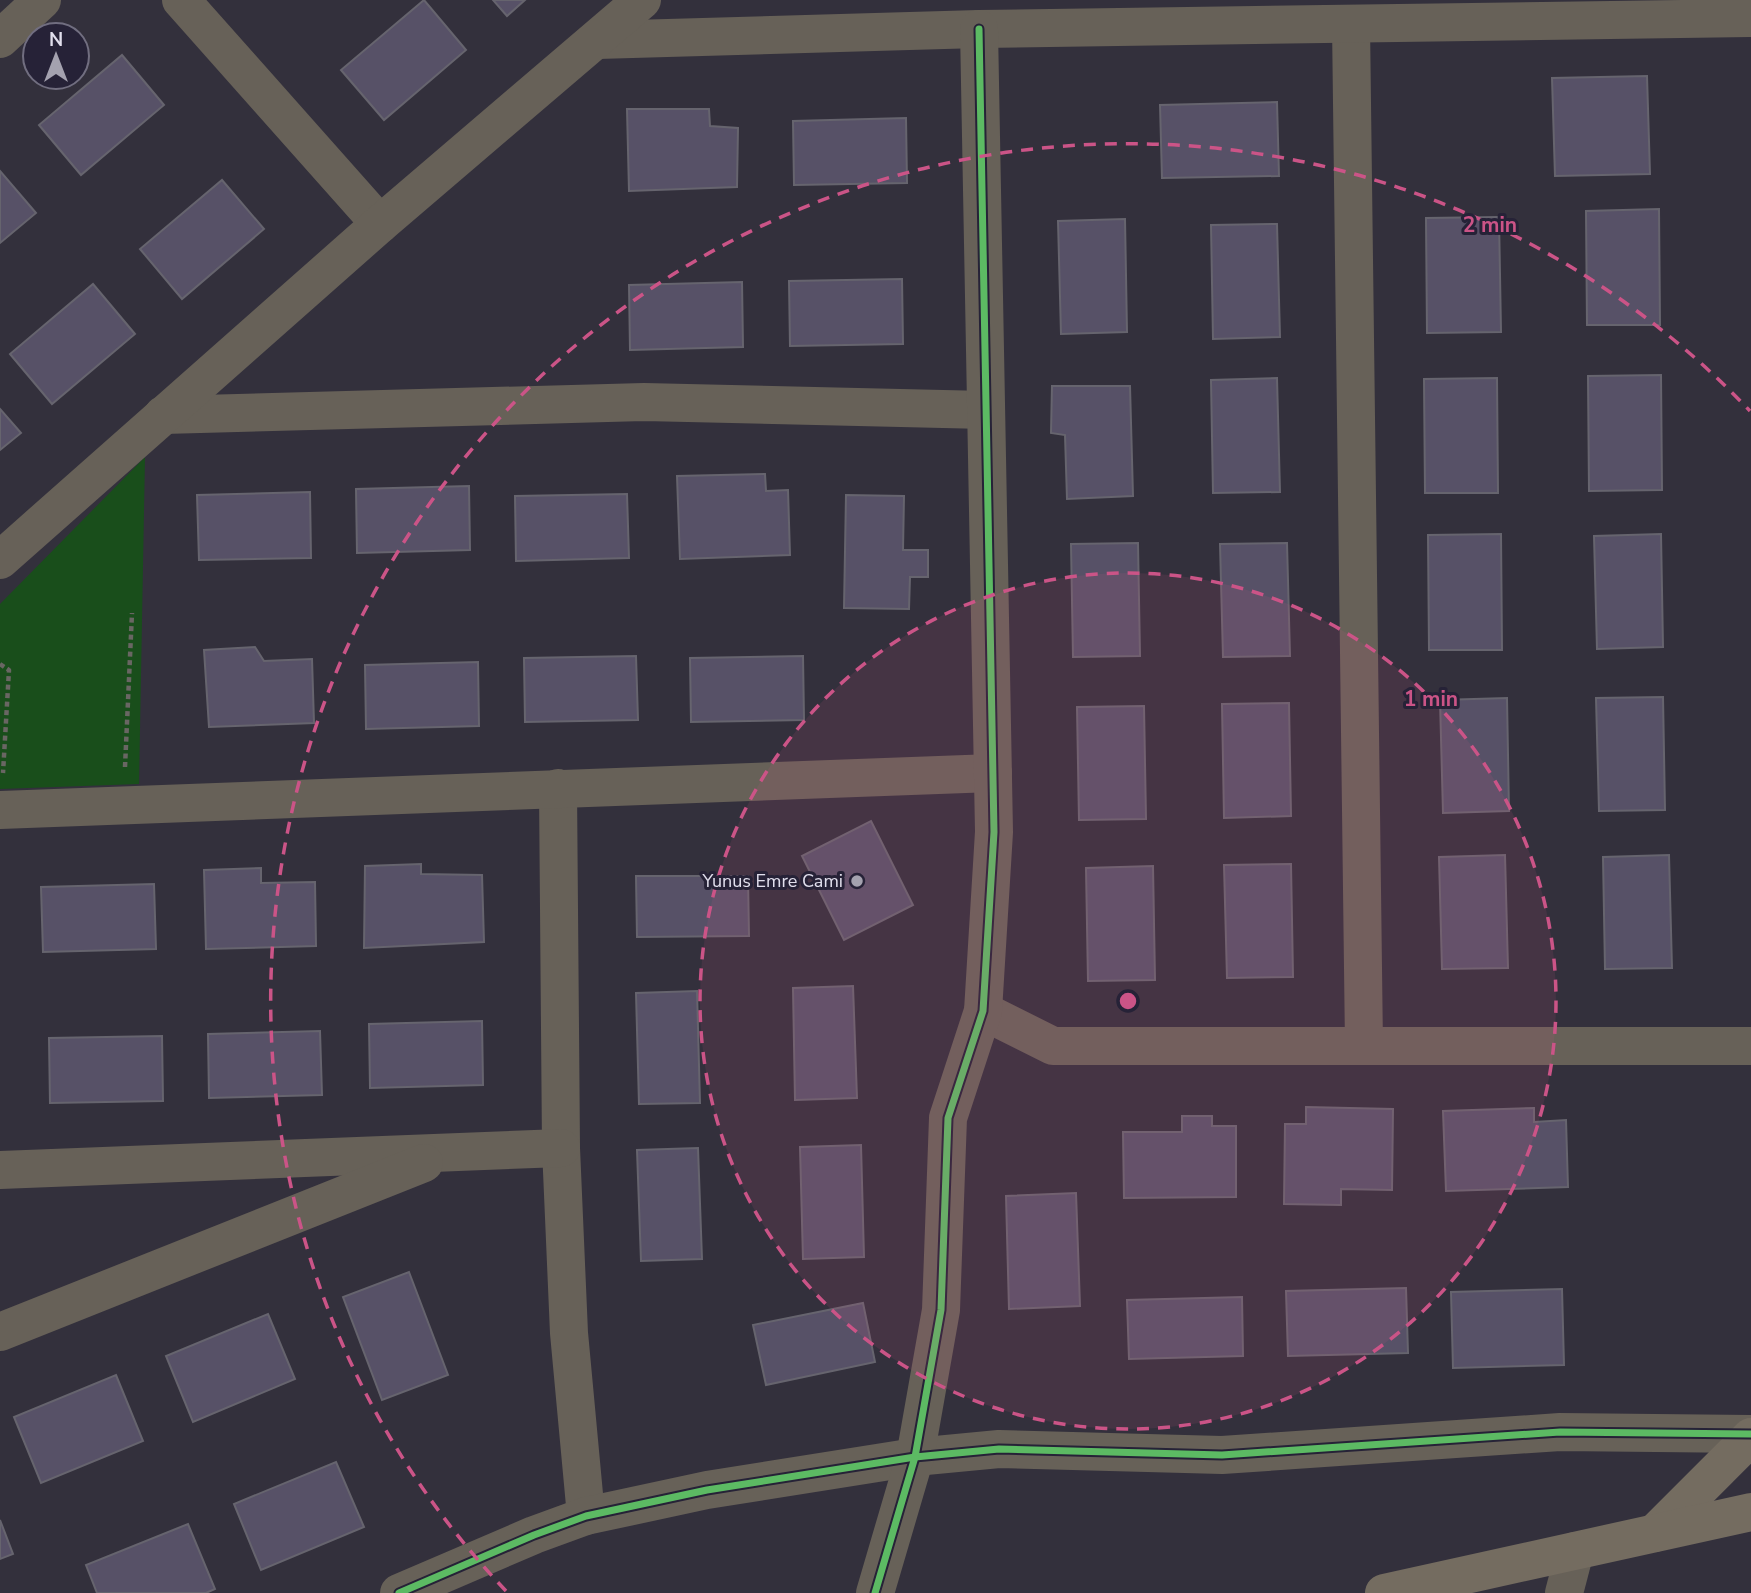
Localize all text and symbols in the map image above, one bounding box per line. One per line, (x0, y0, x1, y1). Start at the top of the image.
north arrow (21, 21, 91, 91)
text: N (49, 27, 63, 53)
text: 2 min (1463, 211, 1517, 239)
text: 1 min (1404, 685, 1458, 713)
place label: Yunus Emre Cami (701, 869, 843, 893)
marker: Yunus Emre Cami (849, 873, 865, 889)
centre of rings (1116, 989, 1140, 1013)

